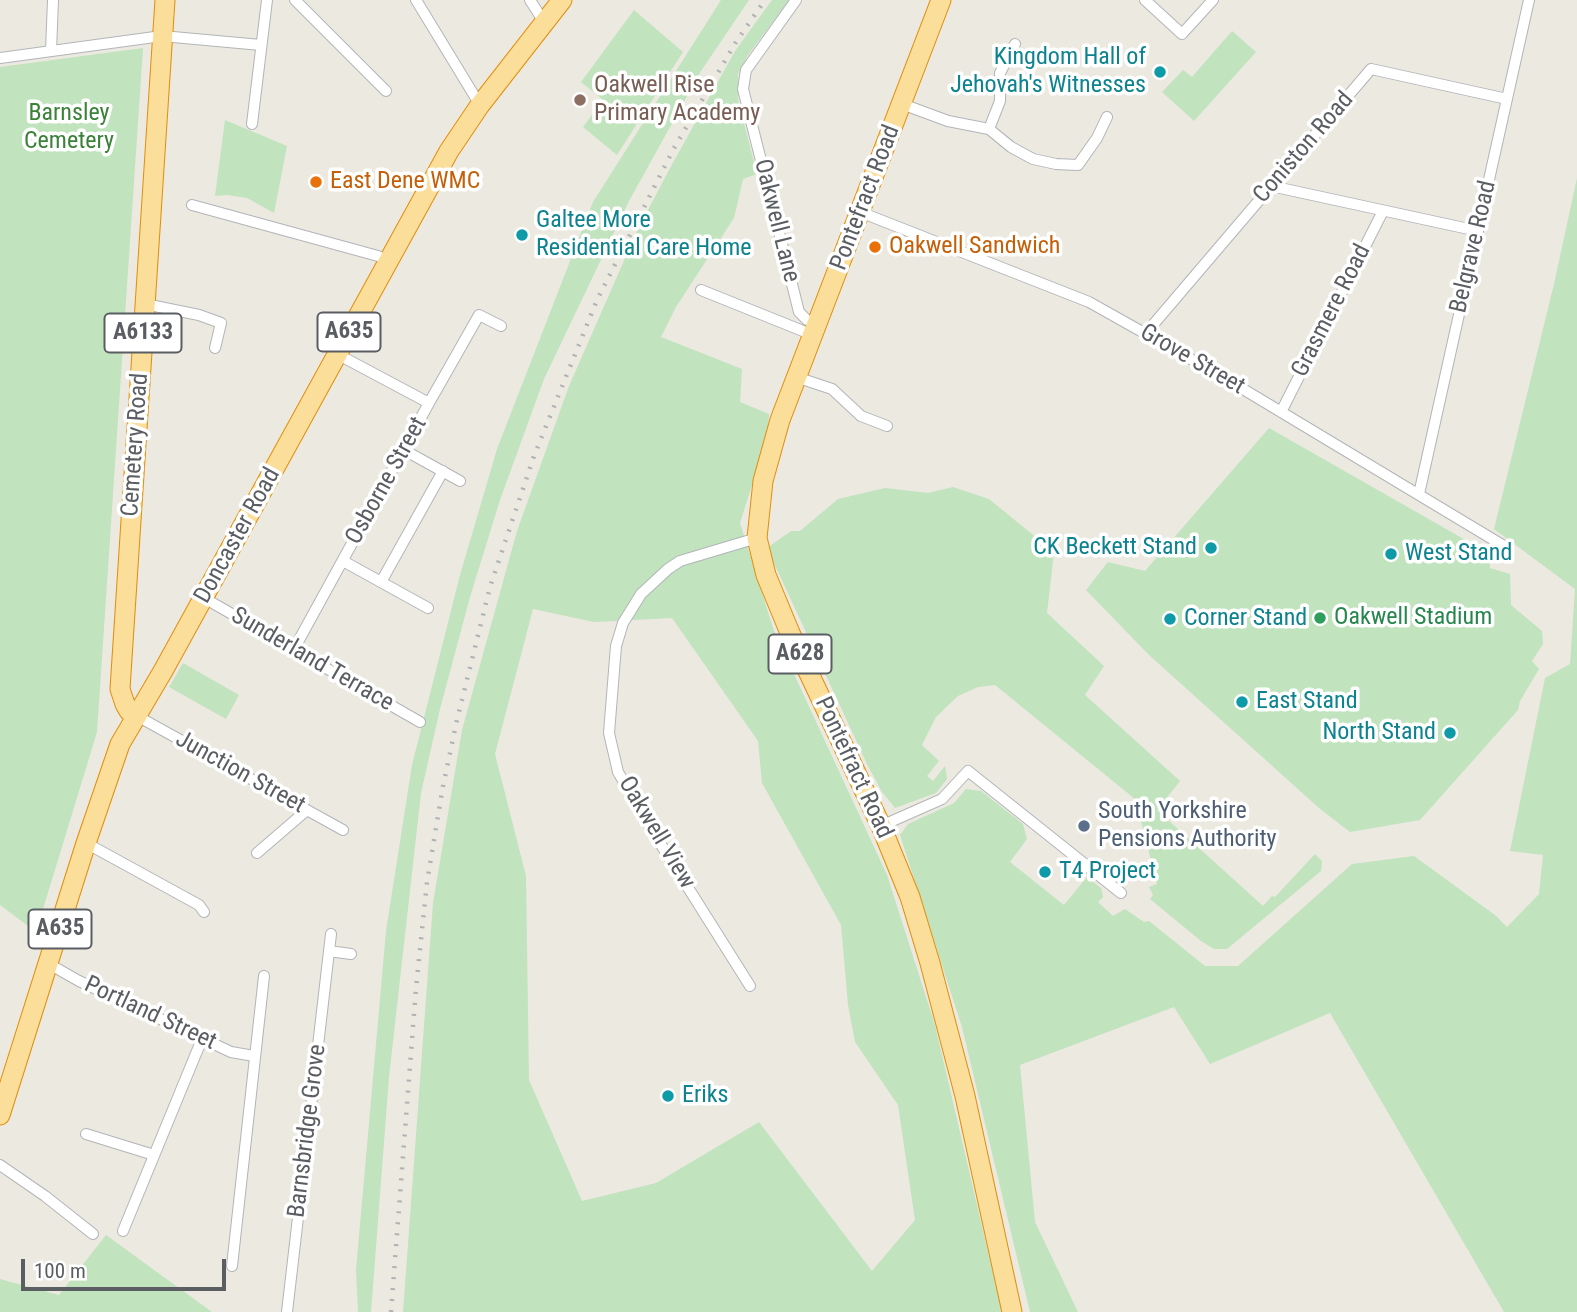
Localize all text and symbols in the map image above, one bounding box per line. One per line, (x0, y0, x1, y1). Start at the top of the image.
place label: Kingdom Hall of Jehovah's Witnesses (950, 44, 1146, 100)
marker: Kingdom Hall of Jehovah's Witnesses (1152, 64, 1168, 80)
place label: Oakwell Rise Primary Academy (594, 72, 760, 128)
street label: Coniston Road (1248, 86, 1360, 210)
marker: Oakwell Rise Primary Academy (572, 92, 588, 108)
park label: Barnsley Cemetery (24, 100, 114, 156)
street label: Pontefract Road (825, 121, 907, 275)
street label: Oakwell Lane (747, 156, 805, 286)
place label: East Dene WMC (330, 168, 480, 196)
marker: East Dene WMC (308, 174, 324, 190)
street label: Belgrave Road (1445, 178, 1503, 316)
place label: Galtee More Residential Care Home (536, 207, 752, 263)
marker: Galtee More Residential Care Home (514, 227, 530, 243)
place label: Oakwell Sandwich (889, 233, 1060, 261)
marker: Oakwell Sandwich (867, 239, 883, 255)
street label: Grasmere Road (1286, 240, 1378, 382)
road number: A635 (318, 312, 380, 352)
road number: A6133 (104, 314, 182, 352)
street label: Grove Street (1134, 318, 1250, 402)
street label: Cemetery Road (117, 372, 155, 518)
street label: Osborne Street (340, 412, 434, 550)
street label: Doncaster Road (189, 463, 287, 609)
place label: CK Beckett Stand (1033, 534, 1197, 562)
marker: CK Beckett Stand (1203, 540, 1219, 556)
place label: West Stand (1405, 540, 1512, 568)
marker: West Stand (1383, 546, 1399, 562)
street label: Sunderland Terrace (226, 602, 398, 718)
place label: Oakwell Stadium (1334, 604, 1492, 632)
place label: Corner Stand (1184, 605, 1307, 633)
marker: Oakwell Stadium (1312, 610, 1328, 626)
marker: Corner Stand (1162, 611, 1178, 627)
road number: A628 (768, 634, 832, 674)
place label: East Stand (1256, 688, 1358, 716)
street label: Pontefract Road (808, 693, 898, 843)
marker: East Stand (1234, 694, 1250, 710)
place label: North Stand (1322, 719, 1436, 747)
marker: North Stand (1442, 725, 1458, 741)
street label: Junction Street (170, 726, 310, 820)
street label: Oakwell View (611, 772, 701, 894)
place label: South Yorkshire Pensions Authority (1098, 798, 1277, 854)
marker: South Yorkshire Pensions Authority (1076, 818, 1092, 834)
place label: T4 Project (1059, 858, 1156, 886)
marker: T4 Project (1037, 864, 1053, 880)
road number: A635 (28, 910, 92, 948)
street label: Portland Street (79, 971, 221, 1057)
street label: Barnsbridge Grove (283, 1043, 333, 1219)
place label: Eriks (682, 1082, 729, 1110)
marker: Eriks (660, 1088, 676, 1104)
scale bar (24, 1246, 229, 1290)
text: 100 m (34, 1259, 86, 1283)

